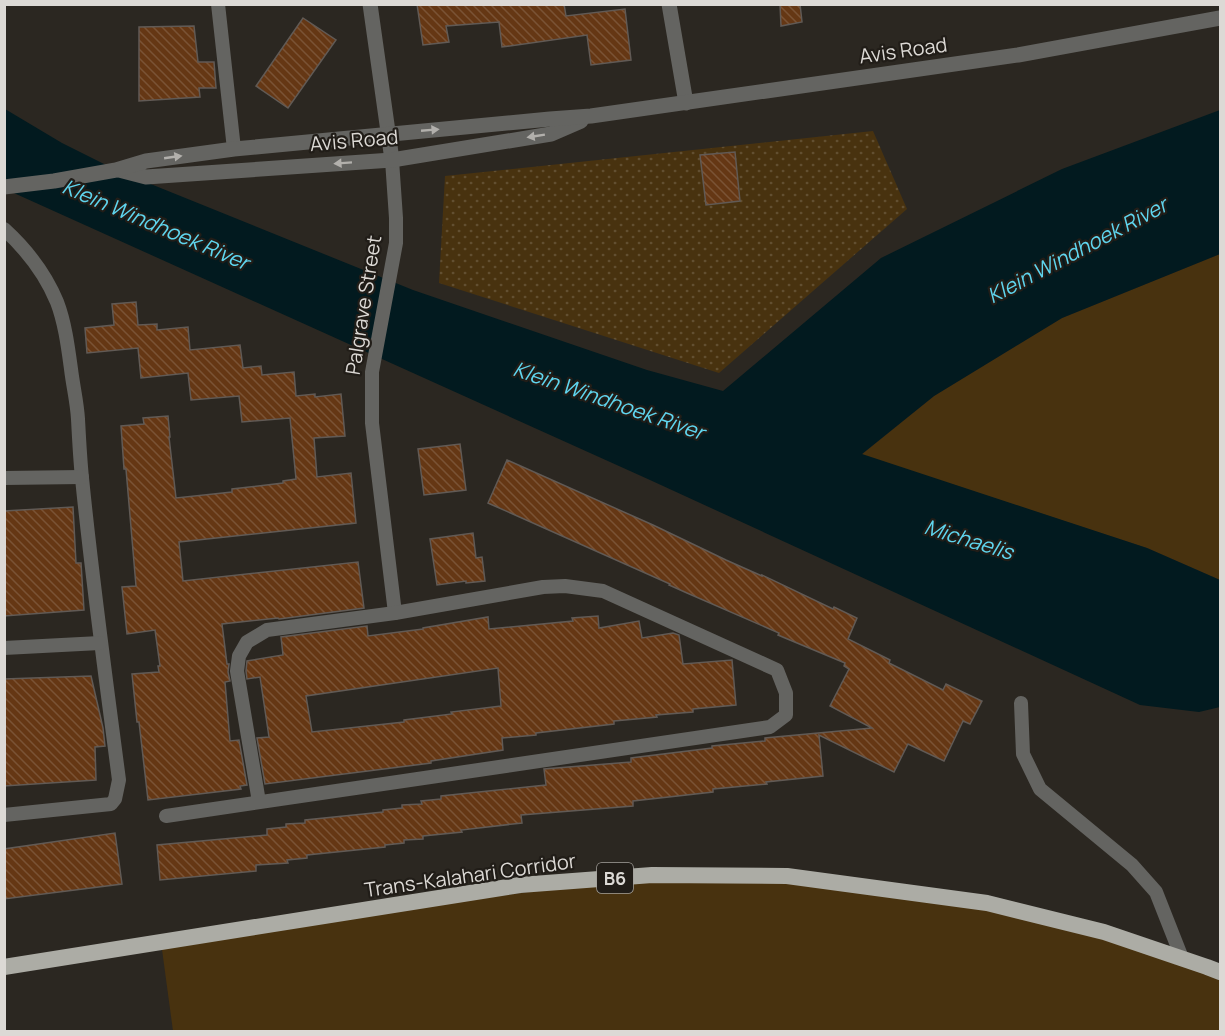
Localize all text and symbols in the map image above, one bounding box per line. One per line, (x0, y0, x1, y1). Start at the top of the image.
street label: Avis Road (857, 30, 949, 70)
street label: Avis Road (309, 123, 399, 157)
one-way arrow (420, 125, 439, 135)
one-way arrow (526, 132, 545, 141)
one-way arrow (164, 153, 183, 162)
one-way arrow (333, 158, 352, 168)
water label: Klein Windhoek River (58, 172, 256, 277)
water label: Klein Windhoek River (982, 190, 1174, 309)
street label: Palgrave Street (339, 233, 387, 377)
water label: Klein Windhoek River (510, 354, 711, 447)
water label: Michaelis (921, 512, 1019, 566)
street label: Trans-Kalahari Corridor (362, 847, 578, 903)
road number: B6 (597, 863, 633, 893)

